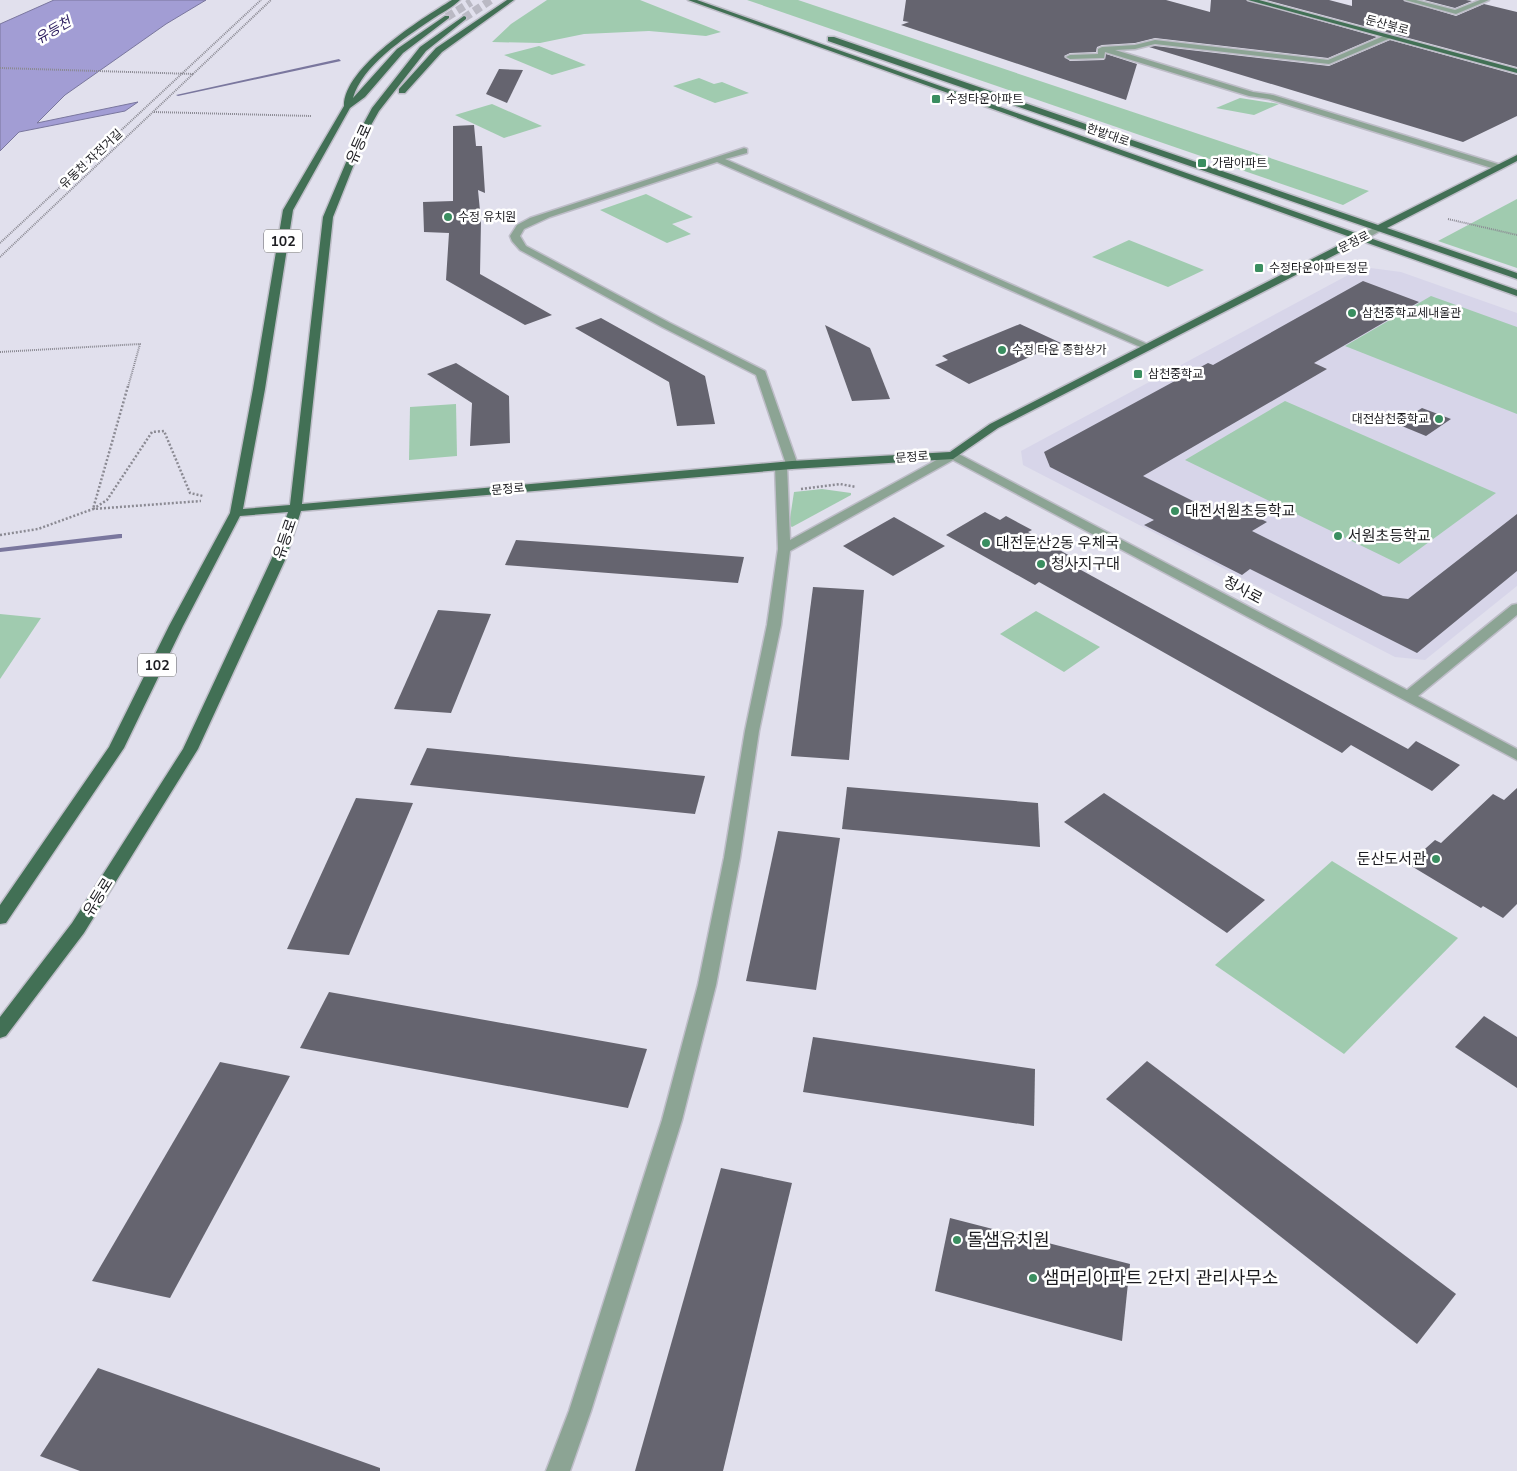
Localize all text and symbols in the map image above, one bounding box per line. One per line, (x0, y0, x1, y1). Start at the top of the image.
water label: 유등천 (32, 12, 76, 48)
street label: 둔산북로 (1364, 12, 1410, 38)
place label: 수정타운아파트 (946, 91, 1023, 107)
marker: 수정타운아파트 (930, 93, 942, 105)
street label: 한밭대로 (1085, 120, 1131, 150)
street label: 유등로 (341, 121, 377, 167)
street label: 유동천 자전거길 (56, 126, 126, 192)
place label: 가람아파트 (1212, 155, 1267, 171)
marker: 가람아파트 (1196, 157, 1208, 169)
place label: 수정 유치원 (458, 209, 516, 225)
marker: 수정 유치원 (442, 211, 454, 223)
street label: 문정로 (1336, 227, 1372, 257)
road number: 102 (264, 230, 302, 252)
place label: 수정타운아파트정문 (1269, 260, 1368, 276)
marker: 수정타운아파트정문 (1253, 262, 1265, 274)
place label: 삼천중학교세내울관 (1362, 305, 1461, 321)
marker: 삼천중학교세내울관 (1346, 307, 1358, 319)
place label: 수정 타운 종합상가 (1012, 342, 1107, 358)
marker: 수정 타운 종합상가 (996, 344, 1008, 356)
place label: 삼천중학교 (1148, 366, 1203, 382)
marker: 삼천중학교 (1132, 368, 1144, 380)
place label: 대전삼천중학교 (1352, 411, 1429, 427)
marker: 대전삼천중학교 (1433, 413, 1445, 425)
street label: 문정로 (895, 448, 929, 466)
street label: 문정로 (491, 480, 525, 498)
place label: 대전서원초등학교 (1185, 501, 1295, 521)
marker: 대전서원초등학교 (1169, 505, 1181, 517)
street label: 유등로 (269, 516, 301, 562)
place label: 서원초등학교 (1348, 526, 1431, 546)
marker: 서원초등학교 (1332, 530, 1344, 542)
place label: 대전둔산2동 우체국 (996, 533, 1119, 553)
marker: 대전둔산2동 우체국 (980, 537, 992, 549)
place label: 청사지구대 (1051, 554, 1120, 574)
marker: 청사지구대 (1035, 558, 1047, 570)
street label: 청사로 (1220, 571, 1266, 609)
road number: 102 (138, 654, 176, 676)
place label: 둔산도서관 (1357, 849, 1426, 869)
marker: 둔산도서관 (1430, 853, 1442, 865)
street label: 유등로 (79, 874, 117, 920)
place label: 돌샘유치원 (967, 1228, 1050, 1252)
marker: 돌샘유치원 (951, 1234, 963, 1246)
place label: 샘머리아파트 2단지 관리사무소 (1043, 1266, 1278, 1290)
marker: 샘머리아파트 2단지 관리사무소 (1027, 1272, 1039, 1284)

